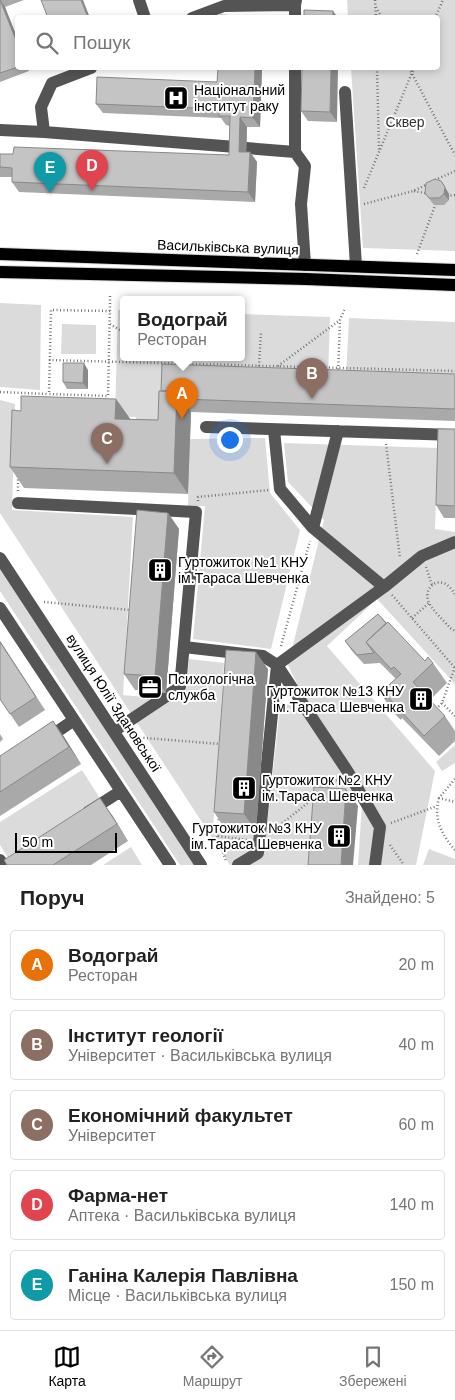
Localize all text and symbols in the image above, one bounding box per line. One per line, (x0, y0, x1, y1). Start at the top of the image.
search box (15, 15, 440, 70)
icon: search (33, 29, 61, 57)
text: Пошук (73, 32, 130, 53)
place label: Національний інститут раку (194, 82, 285, 114)
hospital icon: Національний інститут раку (163, 85, 189, 111)
park label: Сквер (385, 114, 425, 130)
pin: D (76, 150, 108, 191)
pin: E (34, 152, 66, 193)
street label: Васильківська вулиця (157, 237, 299, 257)
popup (120, 296, 245, 361)
text: Водограй (137, 309, 228, 330)
text: Ресторан (137, 331, 207, 348)
pin: B (296, 358, 328, 399)
pin: A (166, 378, 198, 419)
pin: C (91, 423, 123, 464)
your location (217, 427, 243, 453)
place label: Гуртожиток №1 КНУ ім.Тараса Шевченка (178, 554, 309, 586)
building icon: Гуртожиток №1 КНУ ім.Тараса Шевченка (147, 557, 173, 583)
street label: вулиця Юлії Здановської (63, 631, 165, 775)
place label: Психологічна служба (168, 671, 255, 703)
office icon: Психологічна служба (137, 674, 163, 700)
place label: Гуртожиток №13 КНУ ім.Тараса Шевченка (266, 683, 404, 715)
building icon: Гуртожиток №13 КНУ ім.Тараса Шевченка (408, 686, 434, 712)
place label: Гуртожиток №2 КНУ ім.Тараса Шевченка (262, 772, 393, 804)
building icon: Гуртожиток №2 КНУ ім.Тараса Шевченка (231, 775, 257, 801)
place label: Гуртожиток №3 КНУ ім.Тараса Шевченка (191, 820, 322, 852)
building icon: Гуртожиток №3 КНУ ім.Тараса Шевченка (326, 823, 352, 849)
scale bar (15, 830, 118, 853)
text: 50 m (22, 834, 53, 850)
text: Поруч (20, 886, 84, 909)
text: Знайдено: 5 (345, 889, 435, 906)
text: Водограй (68, 945, 159, 966)
text: A (31, 956, 43, 973)
text: 20 m (398, 956, 434, 973)
text: Ресторан (68, 967, 138, 984)
text: Інститут геології (68, 1025, 223, 1046)
text: B (31, 1036, 43, 1053)
text: 40 m (398, 1036, 434, 1053)
text: Університет · Васильківська вулиця (68, 1047, 332, 1064)
text: Економічний факультет (68, 1105, 293, 1126)
text: C (31, 1116, 43, 1133)
text: 60 m (398, 1116, 434, 1133)
text: Університет (68, 1127, 156, 1144)
text: Фарма-нет (68, 1185, 168, 1206)
text: D (31, 1196, 43, 1213)
text: 140 m (390, 1196, 434, 1213)
text: Аптека · Васильківська вулиця (68, 1207, 296, 1224)
text: Ганіна Калерія Павлівна (68, 1265, 298, 1286)
text: E (32, 1276, 42, 1293)
text: 150 m (390, 1276, 434, 1293)
text: Місце · Васильківська вулиця (68, 1287, 287, 1304)
tab: Карта (48, 1343, 86, 1389)
tab: Маршрут (183, 1343, 242, 1389)
tab: Збережені (339, 1343, 407, 1389)

